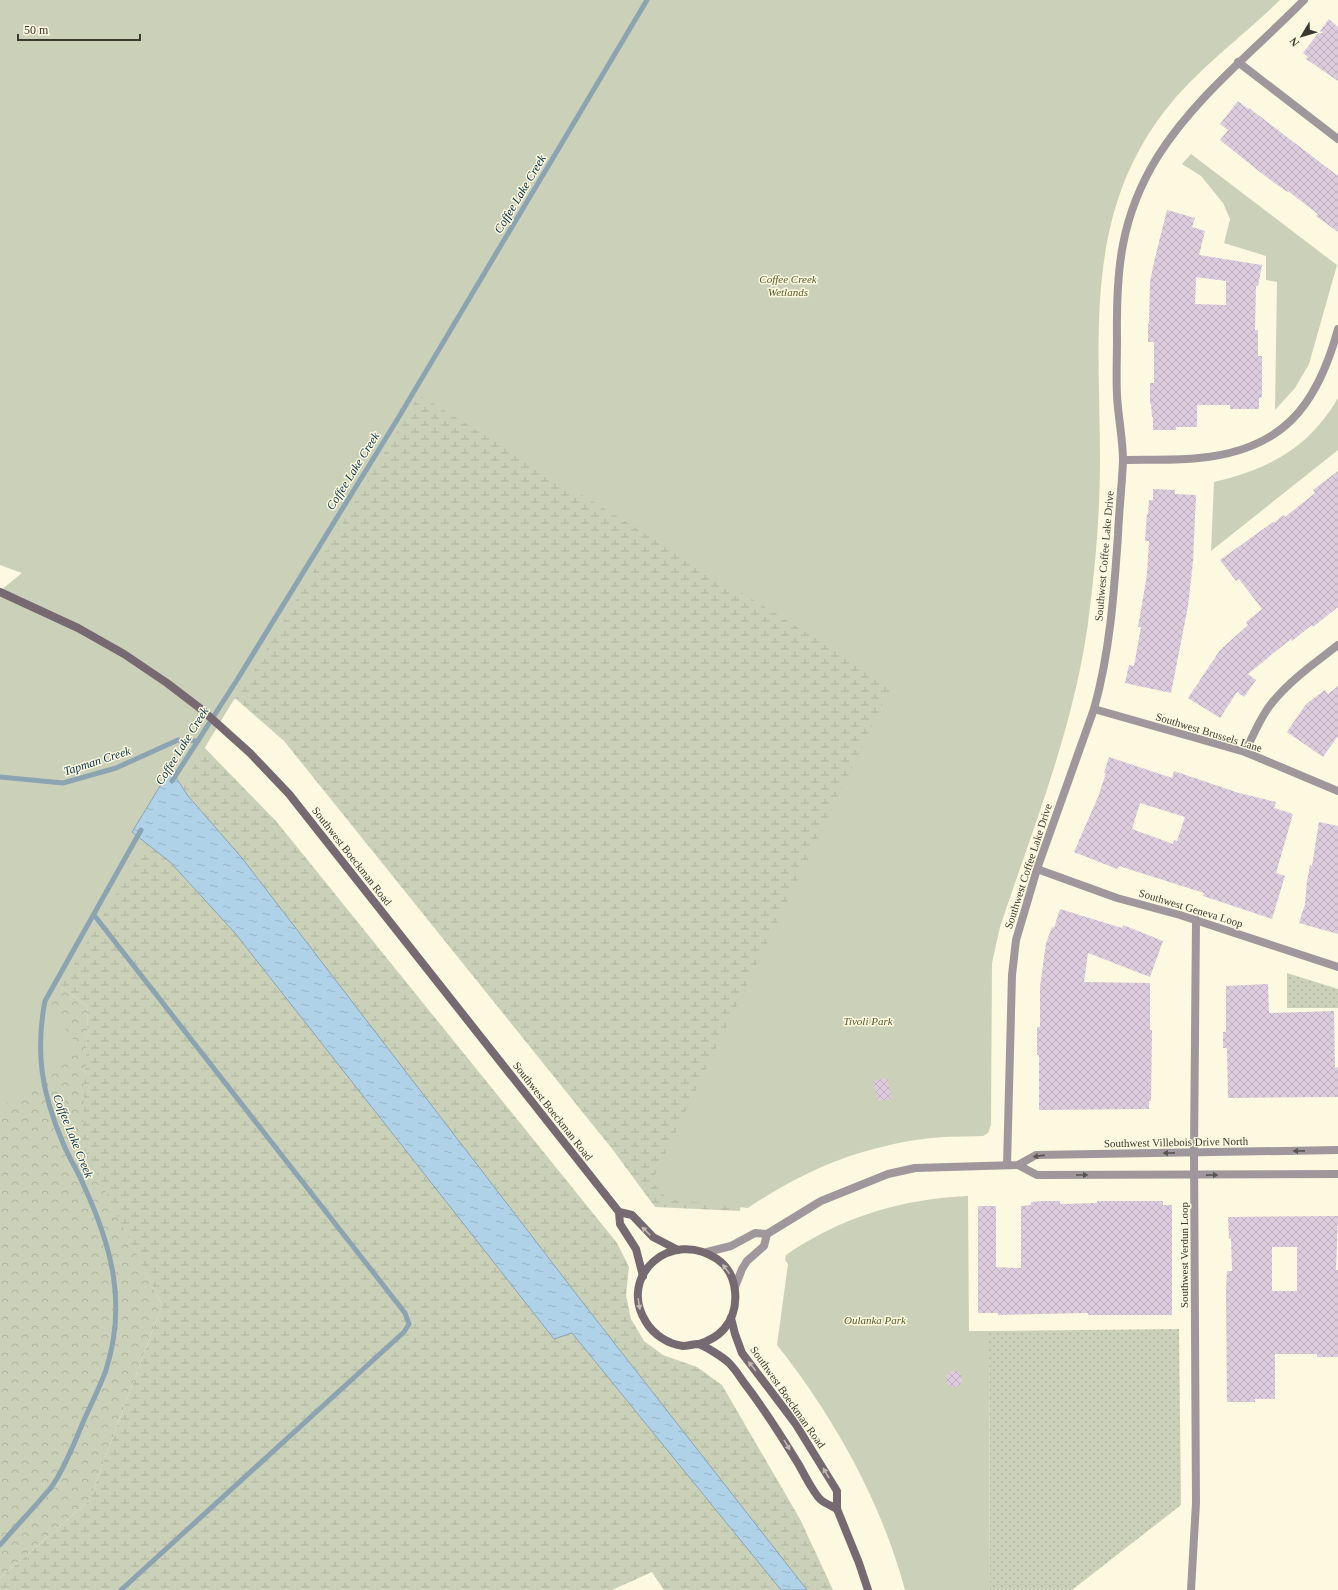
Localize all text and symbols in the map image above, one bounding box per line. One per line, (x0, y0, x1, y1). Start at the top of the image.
scale bar (18, 16, 140, 42)
north arrow (1282, 16, 1322, 56)
text: 50 m (24, 23, 49, 37)
text: N (1287, 35, 1301, 49)
water label: Coffee Lake Creek (491, 152, 549, 236)
park label: Coffee Creek Wetlands (759, 273, 818, 298)
water label: Coffee Lake Creek (324, 429, 383, 512)
street label: Southwest Coffee Lake Drive (1092, 490, 1116, 622)
water label: Coffee Lake Creek (153, 704, 212, 787)
street label: Southwest Brussels Lane (1154, 710, 1264, 754)
water label: Tapman Creek (62, 743, 133, 778)
street label: Southwest Coffee Lake Drive (1002, 802, 1054, 930)
street label: Southwest Boeckman Road (310, 804, 394, 908)
street label: Southwest Geneva Loop (1138, 886, 1245, 930)
park label: Tivoli Park (843, 1015, 894, 1027)
street label: Southwest Boeckman Road (511, 1059, 595, 1163)
water label: Coffee Lake Creek (50, 1092, 96, 1180)
street label: Southwest Villebois Drive North (1104, 1135, 1249, 1149)
one-way arrow (1292, 1148, 1305, 1154)
one-way arrow (1162, 1150, 1175, 1156)
one-way arrow (1033, 1153, 1046, 1159)
one-way arrow (1076, 1172, 1089, 1178)
one-way arrow (1206, 1172, 1219, 1178)
street label: Southwest Verdun Loop (1178, 1201, 1190, 1308)
one-way arrow (641, 1226, 651, 1236)
one-way arrow (722, 1263, 730, 1274)
one-way arrow (637, 1298, 643, 1310)
park label: Oulanka Park (844, 1314, 907, 1326)
street label: Southwest Boeckman Road (748, 1344, 828, 1451)
one-way arrow (748, 1360, 756, 1371)
one-way arrow (783, 1439, 790, 1451)
one-way arrow (823, 1467, 830, 1478)

